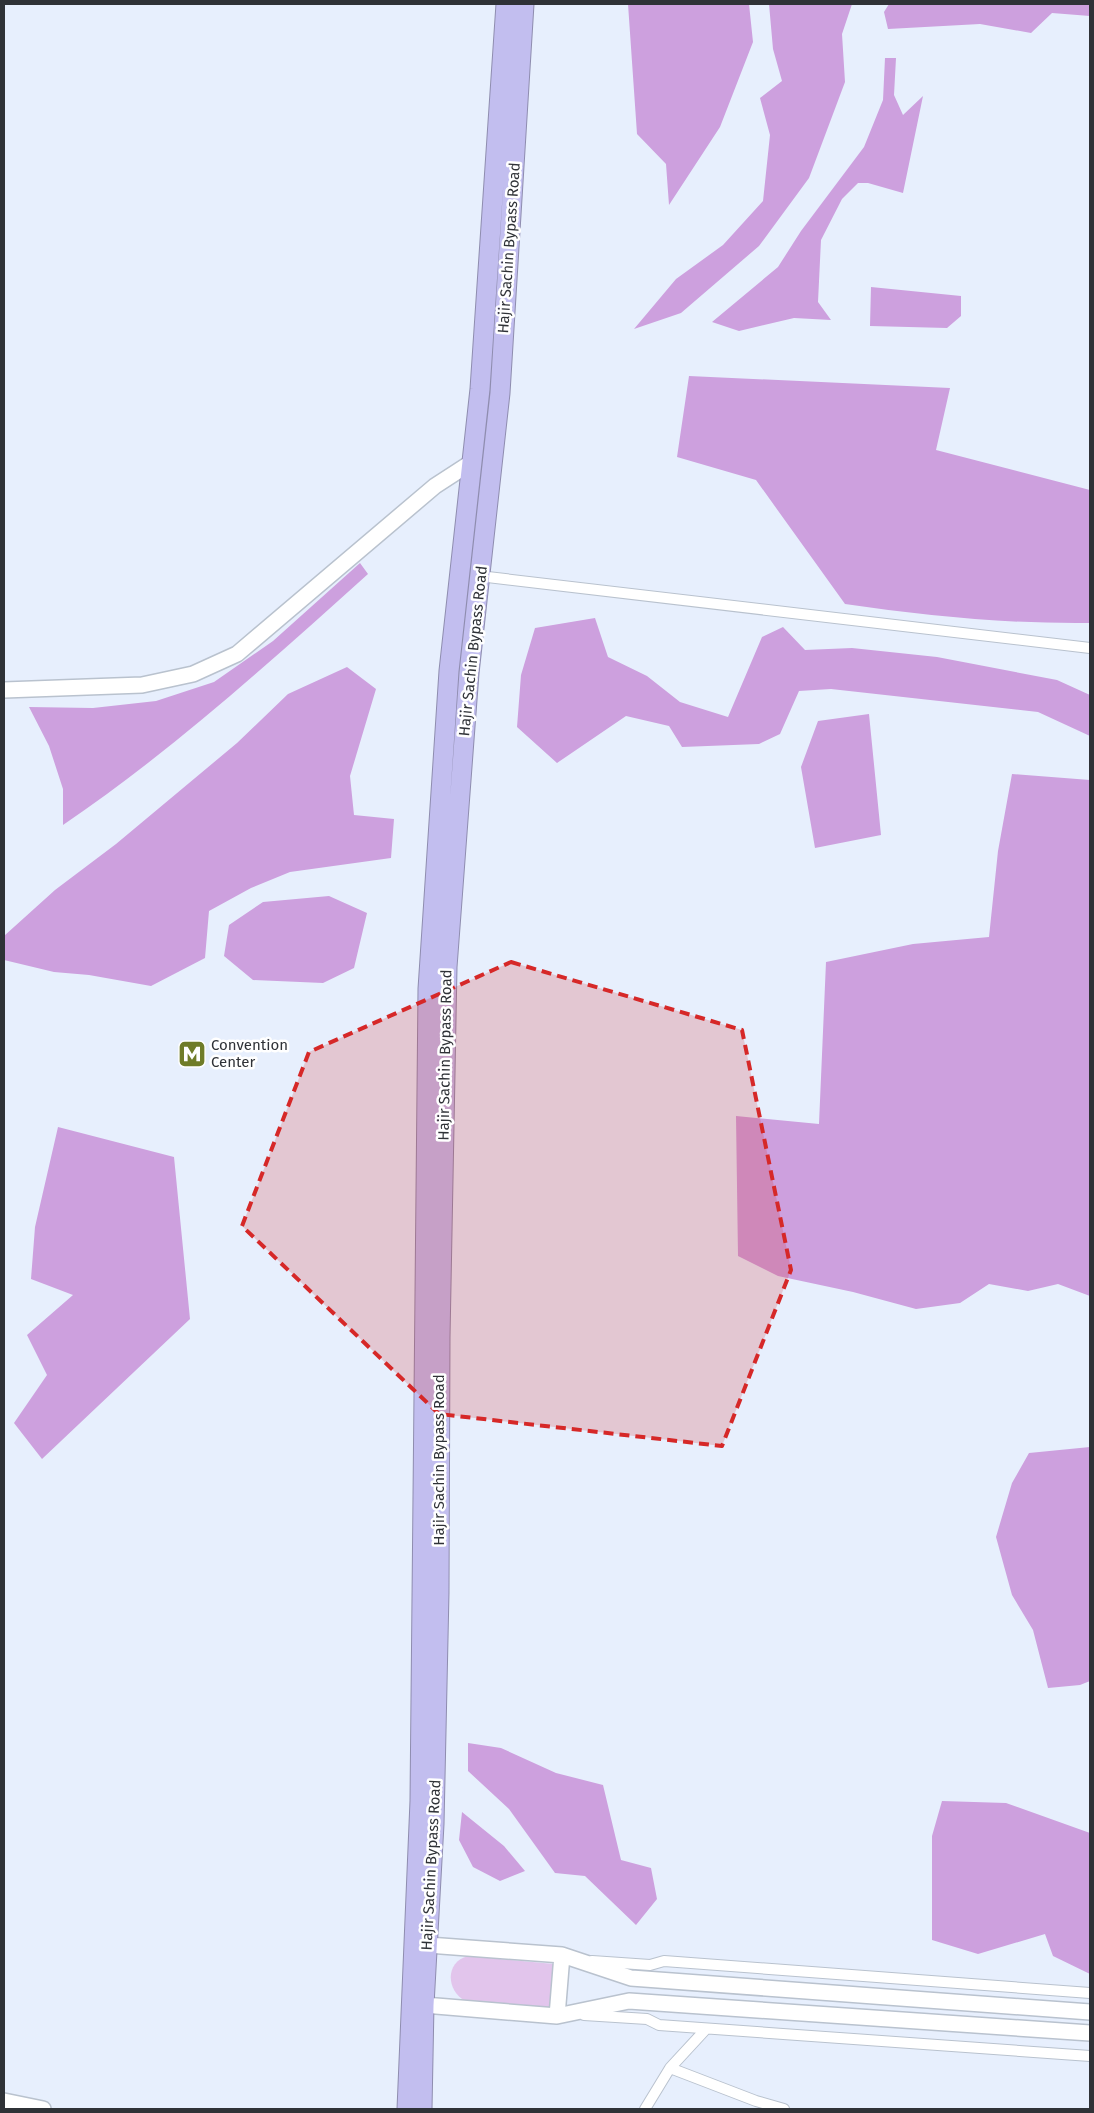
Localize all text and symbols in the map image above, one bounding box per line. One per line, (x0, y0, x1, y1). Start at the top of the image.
street label: Hajir Sachin Bypass Road (494, 162, 524, 334)
street label: Hajir Sachin Bypass Road (455, 565, 491, 737)
street label: Hajir Sachin Bypass Road (435, 969, 455, 1141)
place label: Convention Center (211, 1036, 288, 1071)
metro station icon: Convention Center (177, 1039, 207, 1069)
street label: Hajir Sachin Bypass Road (430, 1374, 448, 1546)
street label: Hajir Sachin Bypass Road (418, 1779, 444, 1951)

